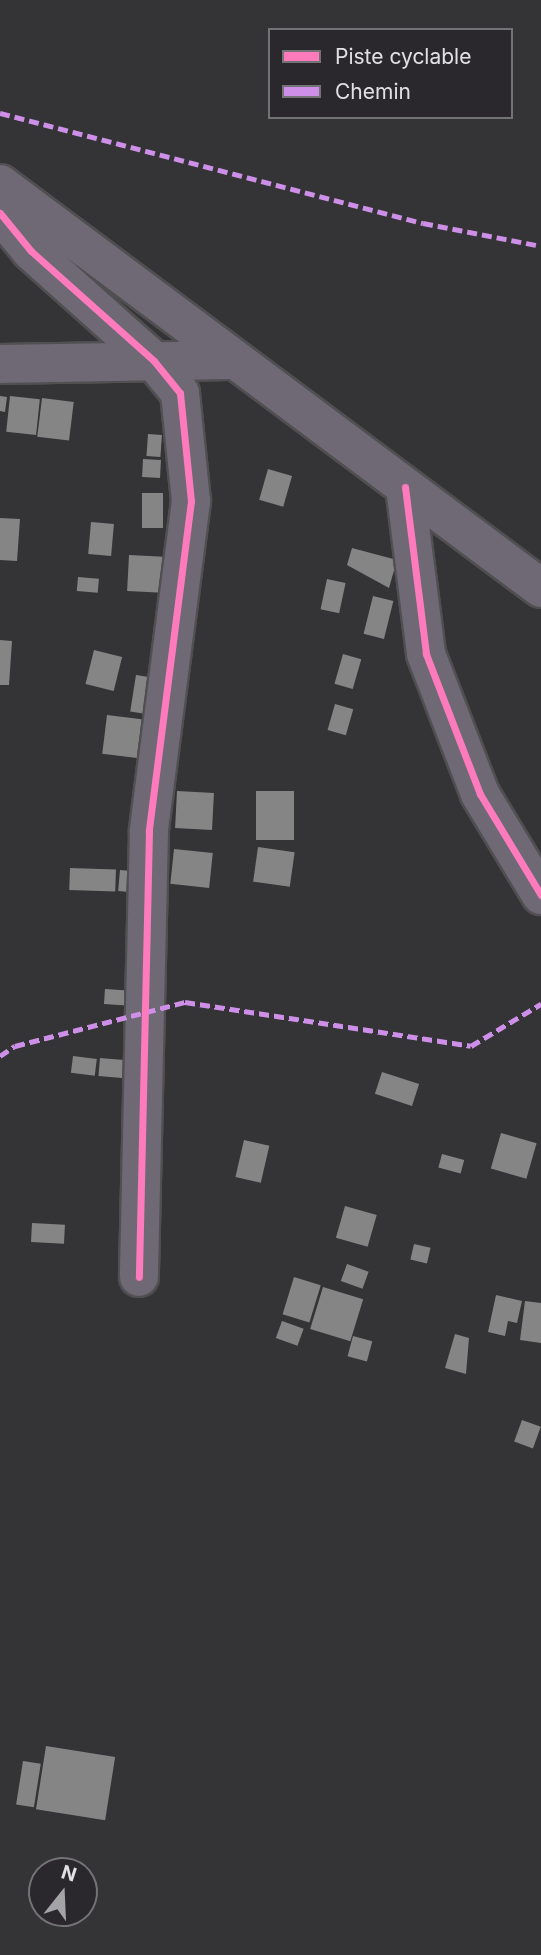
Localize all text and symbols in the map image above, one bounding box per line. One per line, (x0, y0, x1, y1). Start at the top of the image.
legend (268, 28, 513, 119)
text: Piste cyclable (335, 44, 471, 69)
text: Chemin (335, 79, 411, 104)
north arrow (28, 1857, 98, 1927)
text: N (59, 1860, 79, 1887)

